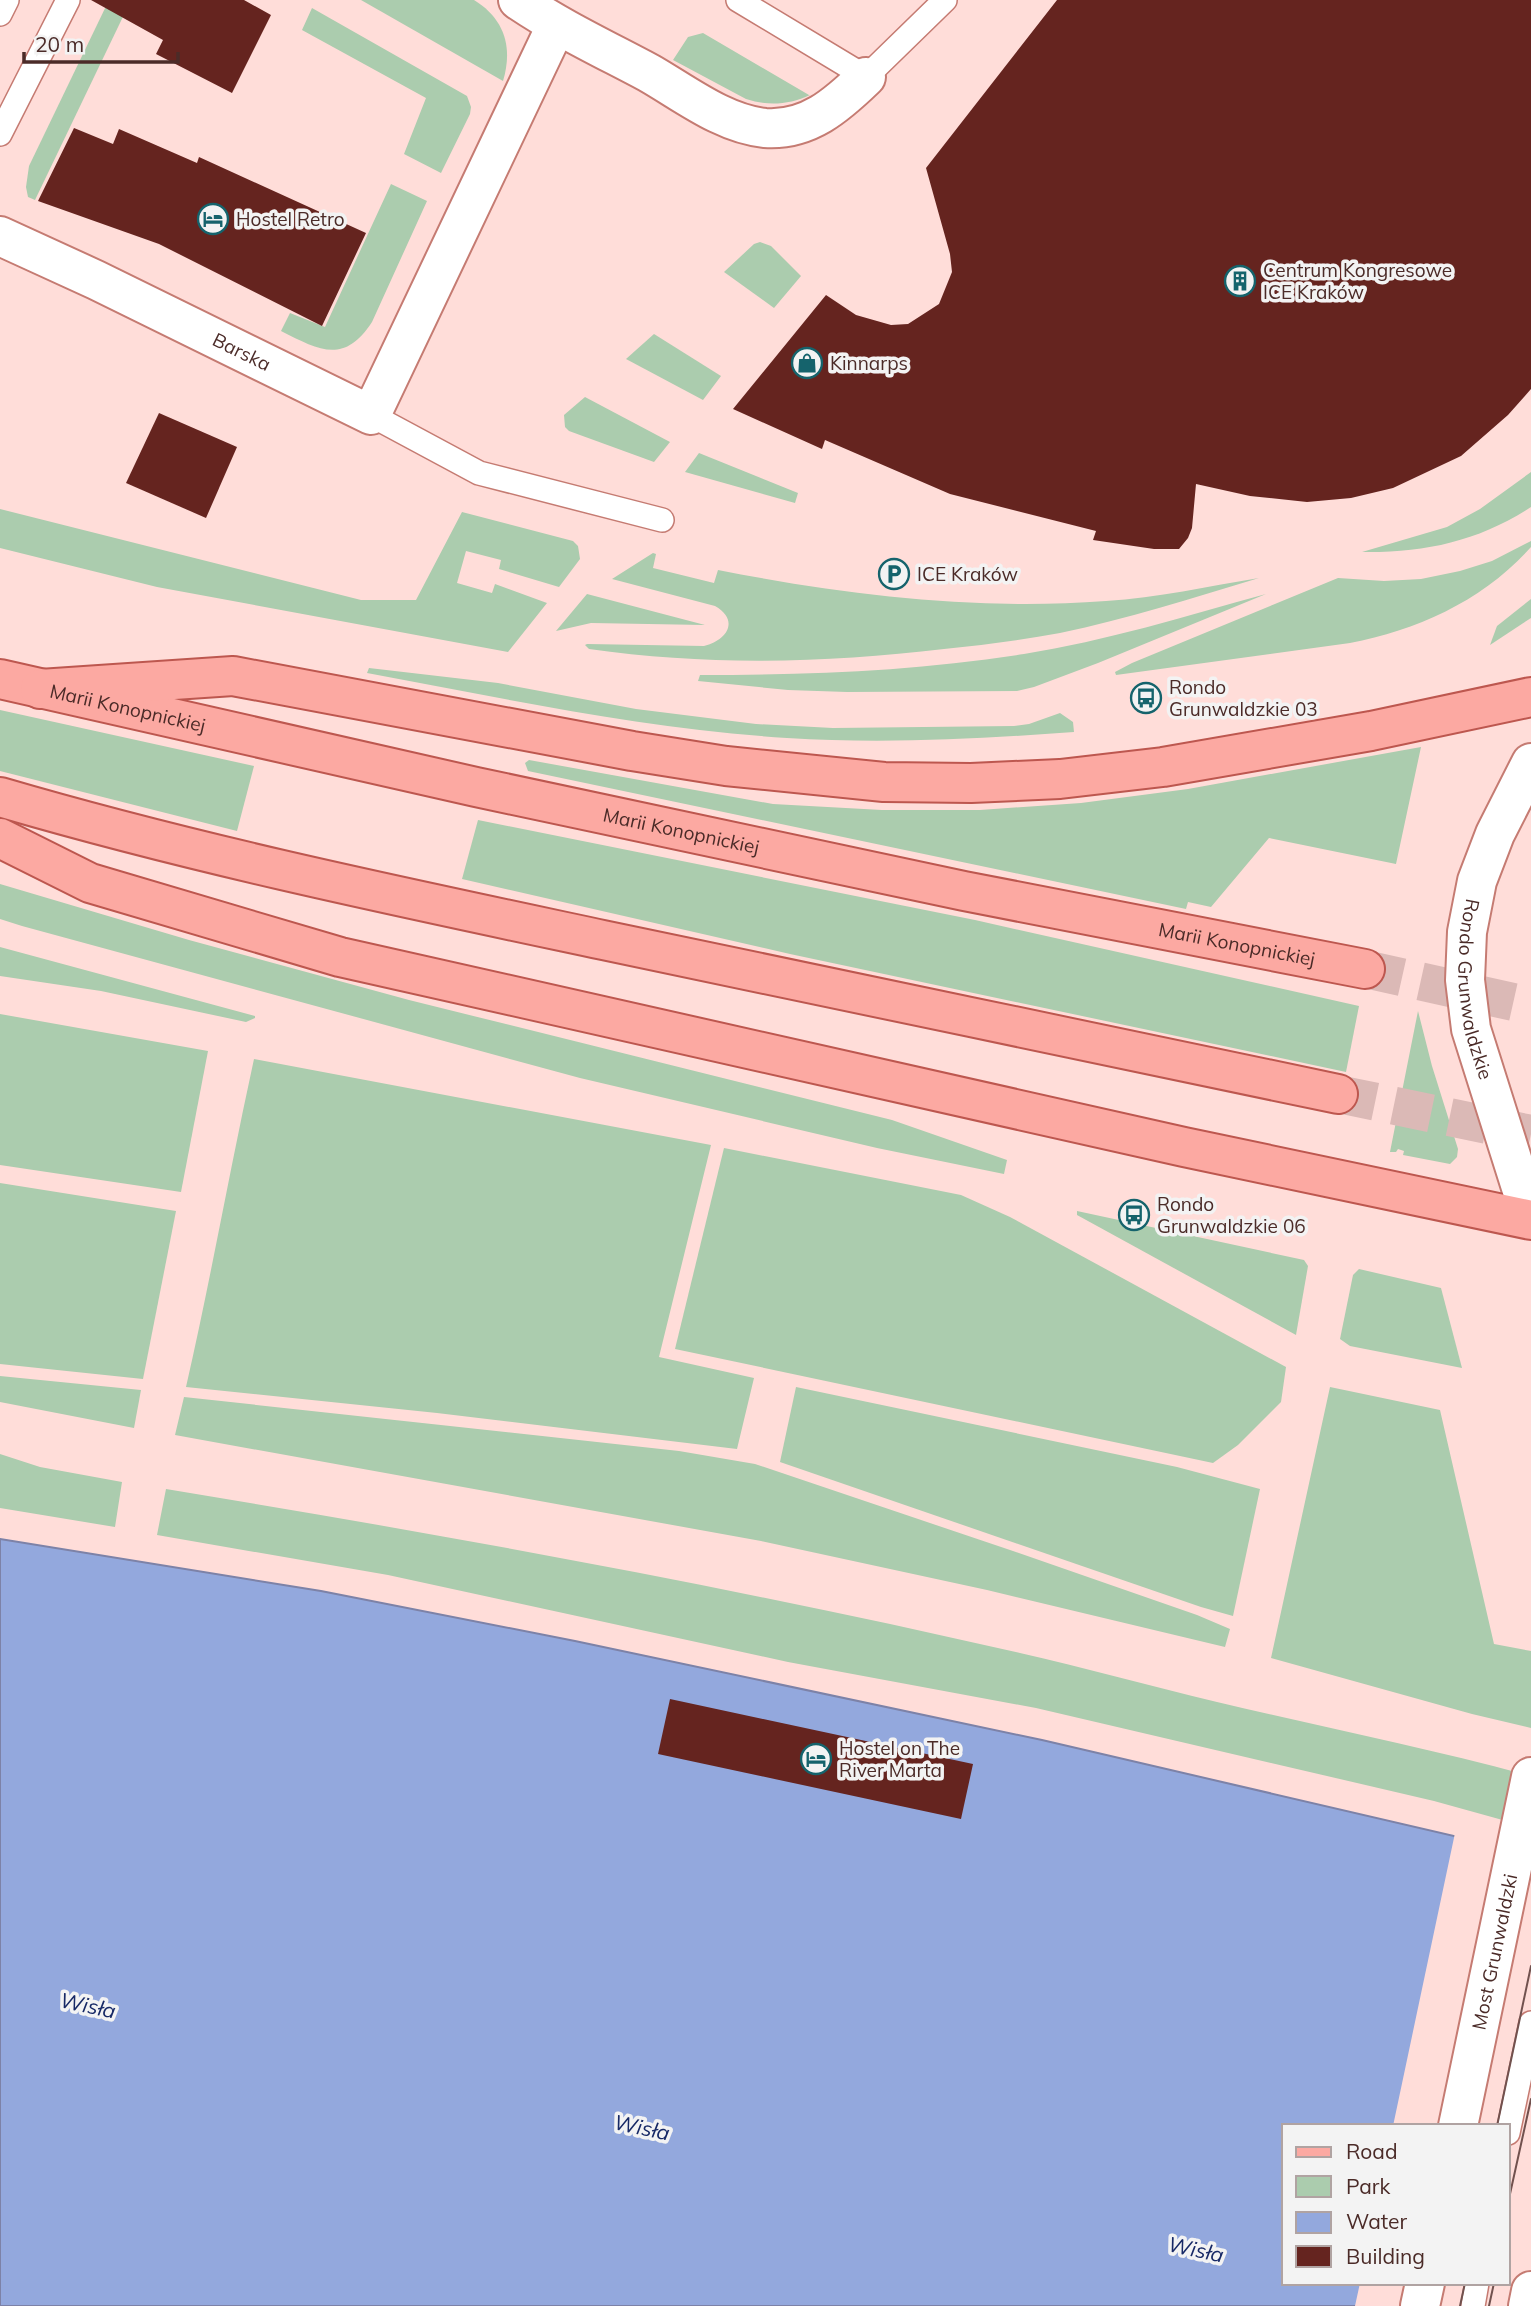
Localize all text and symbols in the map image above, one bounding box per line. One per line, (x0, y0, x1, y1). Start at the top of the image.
scale bar (24, 21, 178, 65)
text: 20 m (35, 31, 84, 57)
hotel icon: Hostel Retro (196, 202, 230, 236)
place label: Hostel Retro (236, 207, 345, 231)
place label: Centrum Kongresowe ICE Kraków (1263, 258, 1452, 304)
building icon: Centrum Kongresowe ICE Kraków (1223, 264, 1257, 298)
street label: Barska (209, 327, 275, 376)
shop icon: Kinnarps (790, 346, 824, 380)
place label: Kinnarps (830, 351, 908, 375)
parking icon: ICE Kraków (877, 557, 911, 591)
place label: ICE Kraków (917, 562, 1018, 586)
place label: Rondo Grunwaldzkie 03 (1169, 675, 1318, 721)
street label: Marii Konopnickiej (48, 679, 208, 737)
bus stop icon: Rondo Grunwaldzkie 03 (1129, 681, 1163, 715)
street label: Marii Konopnickiej (601, 802, 762, 859)
street label: Rondo Grunwaldzkie (1453, 897, 1498, 1082)
street label: Marii Konopnickiej (1156, 917, 1317, 971)
place label: Rondo Grunwaldzkie 06 (1157, 1192, 1306, 1238)
bus stop icon: Rondo Grunwaldzkie 06 (1117, 1198, 1151, 1232)
place label: Hostel on The River Marta (839, 1736, 960, 1782)
hotel icon: Hostel on The River Marta (799, 1742, 833, 1776)
street label: Most Grunwaldzki (1466, 1872, 1522, 2032)
water label: Wisła (58, 1986, 118, 2024)
water label: Wisła (612, 2108, 672, 2146)
legend (1282, 2124, 1510, 2285)
text: Road (1346, 2138, 1397, 2164)
text: Park (1346, 2173, 1390, 2199)
text: Water (1346, 2208, 1407, 2234)
water label: Wisła (1166, 2230, 1226, 2268)
text: Building (1346, 2243, 1425, 2269)

